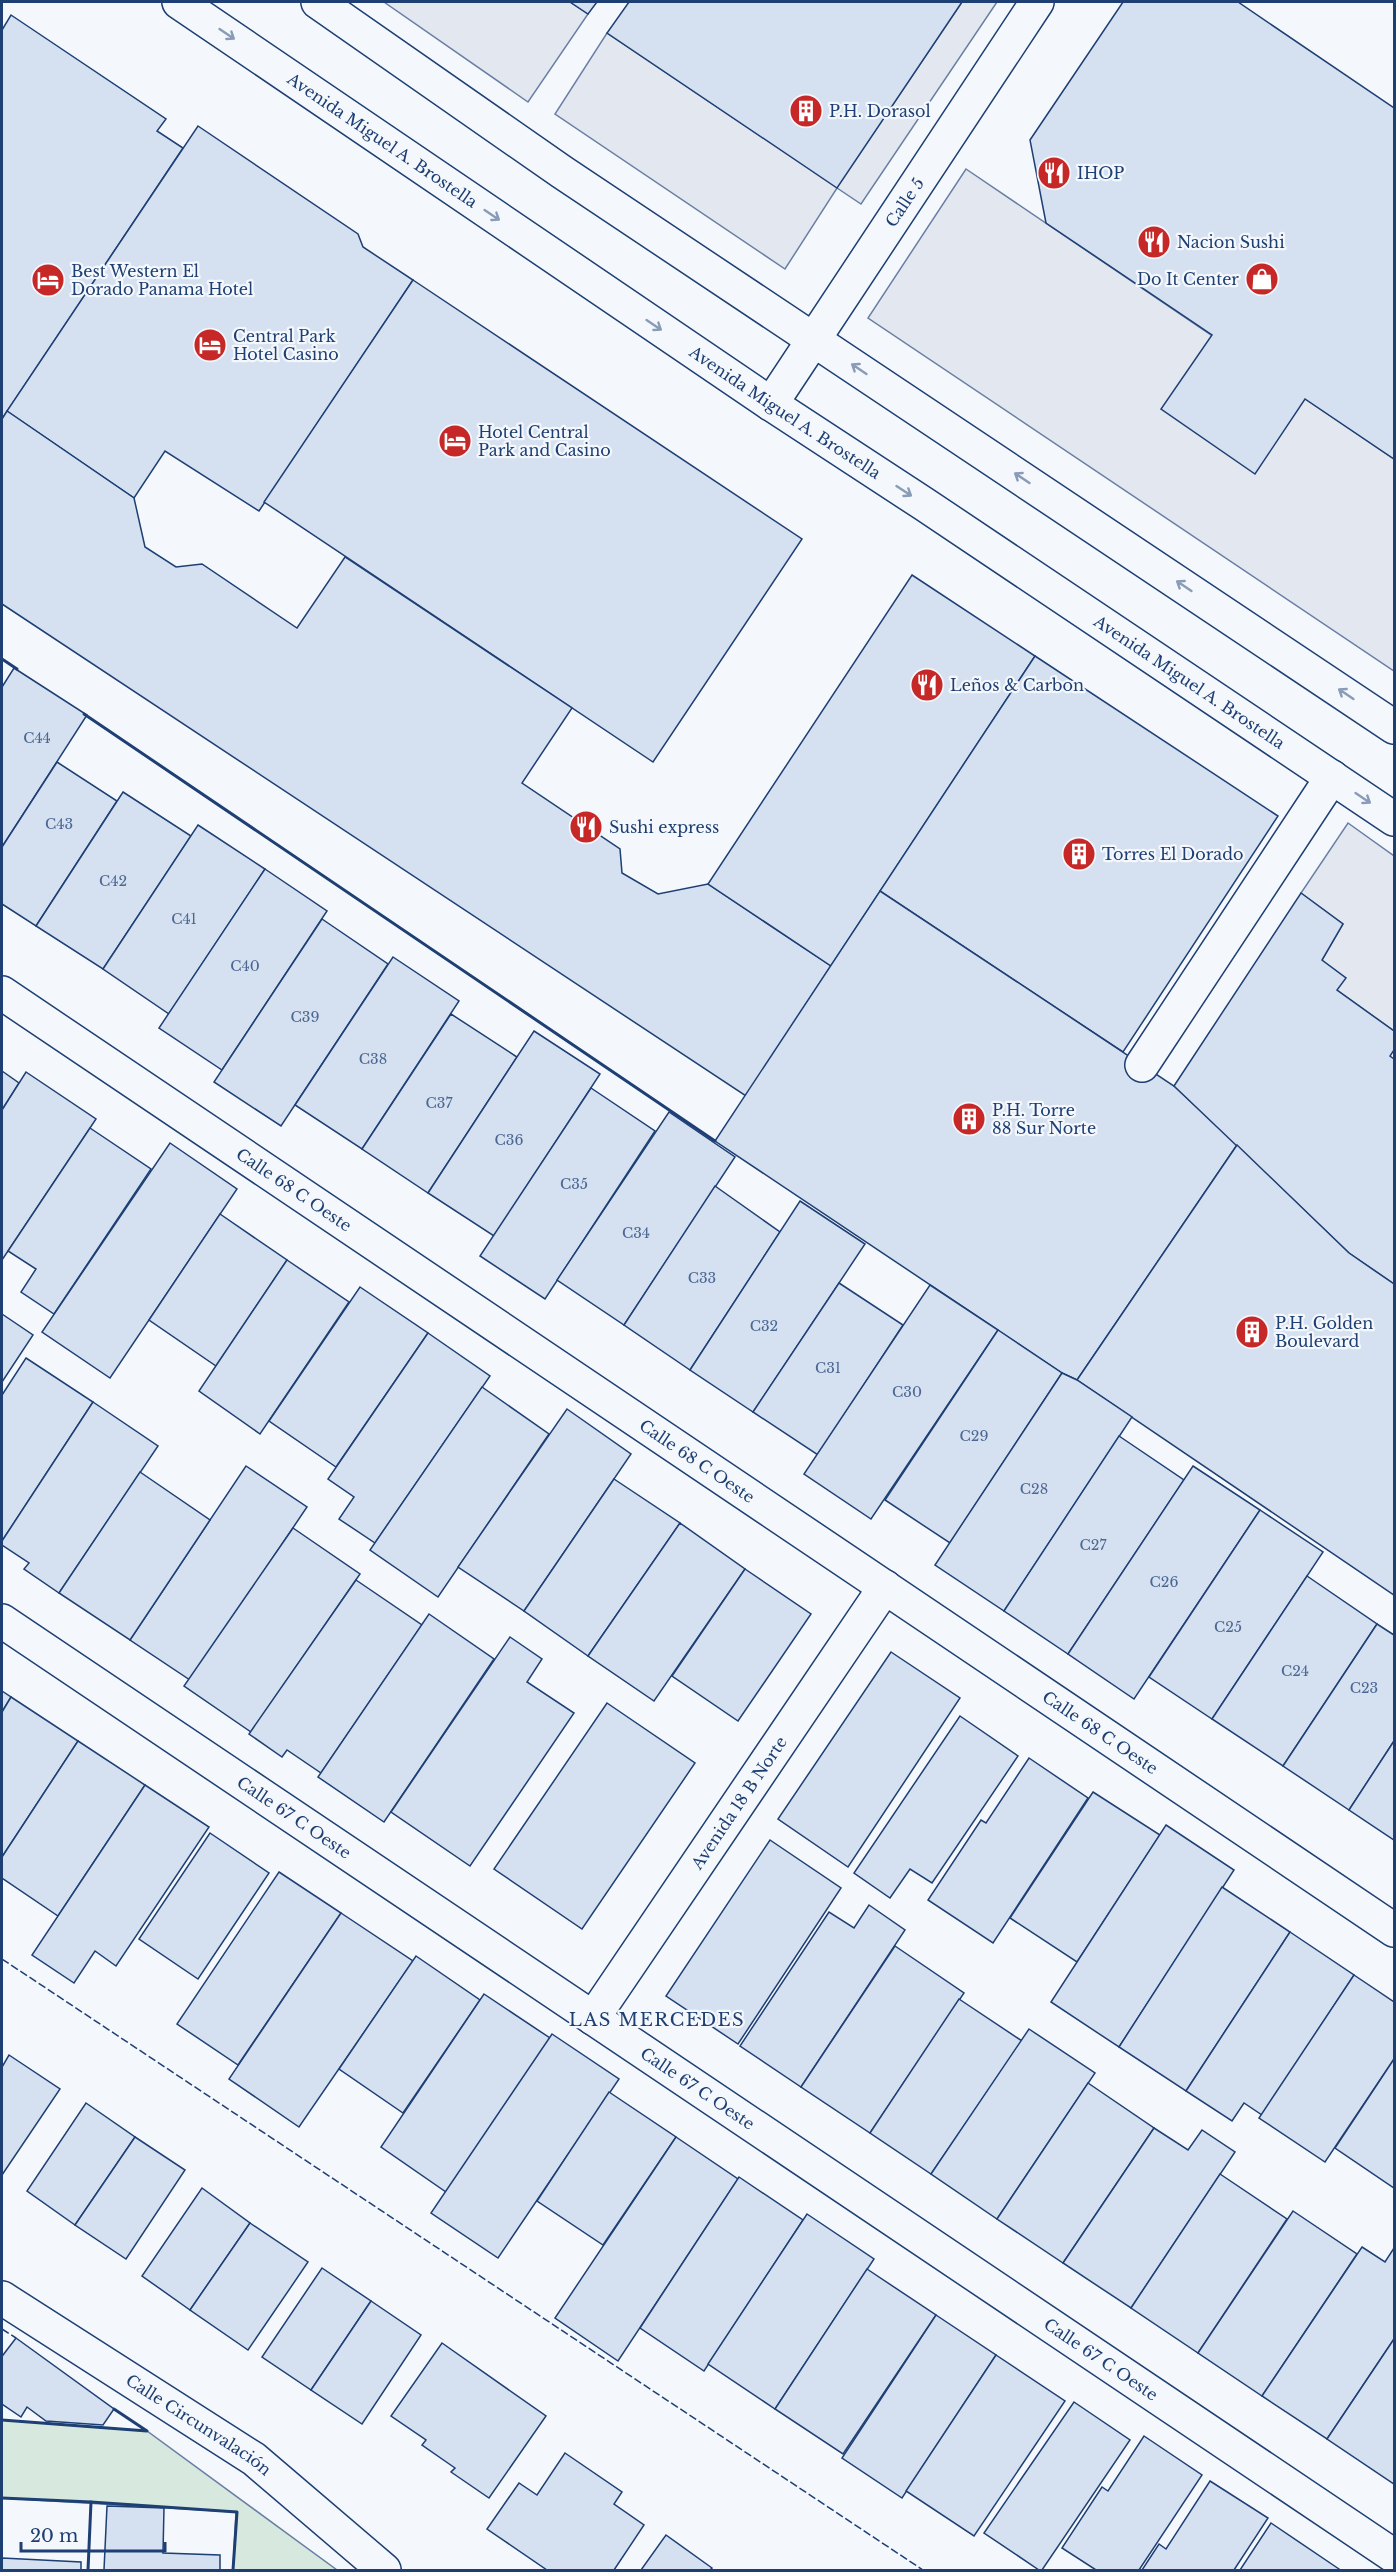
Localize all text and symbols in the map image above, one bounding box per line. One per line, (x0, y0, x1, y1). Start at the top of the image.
one-way arrow (219, 28, 235, 40)
street label: Avenida Miguel A. Brostella (283, 68, 481, 212)
building icon: P.H. Dorasol (788, 93, 824, 129)
place label: P.H. Dorasol (829, 101, 931, 121)
restaurant icon: IHOP (1036, 155, 1072, 191)
place label: IHOP (1077, 163, 1124, 183)
street label: Calle 5 (881, 174, 928, 231)
one-way arrow (484, 209, 500, 221)
restaurant icon: Nacion Sushi (1136, 224, 1172, 260)
place label: Nacion Sushi (1177, 232, 1285, 252)
place label: Best Western El Dorado Panama Hotel (71, 261, 253, 299)
shop icon: Do It Center (1244, 261, 1280, 297)
hotel icon: Best Western El Dorado Panama Hotel (30, 262, 66, 298)
place label: Do It Center (1137, 269, 1239, 289)
one-way arrow (645, 319, 661, 331)
place label: Central Park Hotel Casino (233, 326, 339, 364)
hotel icon: Central Park Hotel Casino (192, 327, 228, 363)
street label: Avenida Miguel A. Brostella (685, 341, 885, 483)
one-way arrow (852, 363, 868, 375)
place label: Hotel Central Park and Casino (478, 422, 611, 460)
hotel icon: Hotel Central Park and Casino (437, 423, 473, 459)
one-way arrow (1013, 471, 1030, 484)
one-way arrow (895, 485, 912, 497)
one-way arrow (1176, 580, 1192, 592)
street label: Avenida Miguel A. Brostella (1089, 610, 1289, 753)
restaurant icon: Leños & Carbon (909, 667, 945, 703)
place label: Leños & Carbon (950, 675, 1084, 695)
one-way arrow (1338, 688, 1355, 700)
house number: C44 (23, 729, 51, 747)
one-way arrow (1355, 792, 1371, 804)
restaurant icon: Sushi express (568, 809, 604, 845)
house number: C43 (45, 815, 73, 833)
place label: Sushi express (609, 817, 719, 837)
building icon: Torres El Dorado (1061, 836, 1097, 872)
place label: Torres El Dorado (1102, 844, 1243, 864)
house number: C42 (99, 872, 127, 890)
house number: C41 (171, 910, 197, 928)
house number: C40 (230, 957, 260, 975)
house number: C39 (291, 1008, 319, 1026)
house number: C38 (359, 1050, 387, 1068)
house number: C37 (426, 1094, 453, 1112)
place label: P.H. Torre 88 Sur Norte (992, 1100, 1096, 1138)
building icon: P.H. Torre 88 Sur Norte (951, 1101, 987, 1137)
house number: C36 (495, 1131, 523, 1149)
street label: Calle 68 C Oeste (233, 1144, 355, 1235)
house number: C35 (560, 1175, 588, 1193)
house number: C34 (622, 1224, 650, 1242)
house number: C33 (688, 1269, 716, 1287)
place label: P.H. Golden Boulevard (1275, 1313, 1373, 1351)
building icon: P.H. Golden Boulevard (1234, 1314, 1270, 1350)
house number: C32 (750, 1317, 778, 1335)
house number: C31 (815, 1359, 841, 1377)
house number: C30 (892, 1383, 922, 1401)
street label: Calle 68 C Oeste (636, 1415, 759, 1507)
house number: C29 (960, 1427, 988, 1445)
house number: C28 (1020, 1480, 1048, 1498)
house number: C27 (1080, 1536, 1107, 1554)
house number: C26 (1150, 1573, 1178, 1591)
house number: C25 (1214, 1618, 1242, 1636)
house number: C24 (1281, 1662, 1309, 1680)
house number: C23 (1350, 1679, 1378, 1697)
street label: Calle 68 C Oeste (1039, 1686, 1162, 1778)
street label: Avenida 18 B Norte (686, 1732, 791, 1874)
street label: Calle 67 C Oeste (233, 1772, 355, 1863)
district label: LAS MERCEDES (569, 2009, 745, 2031)
street label: Calle 67 C Oeste (637, 2043, 758, 2134)
street label: Calle 67 C Oeste (1040, 2314, 1162, 2405)
street label: Calle Circunvalación (122, 2370, 276, 2480)
scale bar (21, 2515, 165, 2553)
text: 20 m (30, 2525, 78, 2547)

